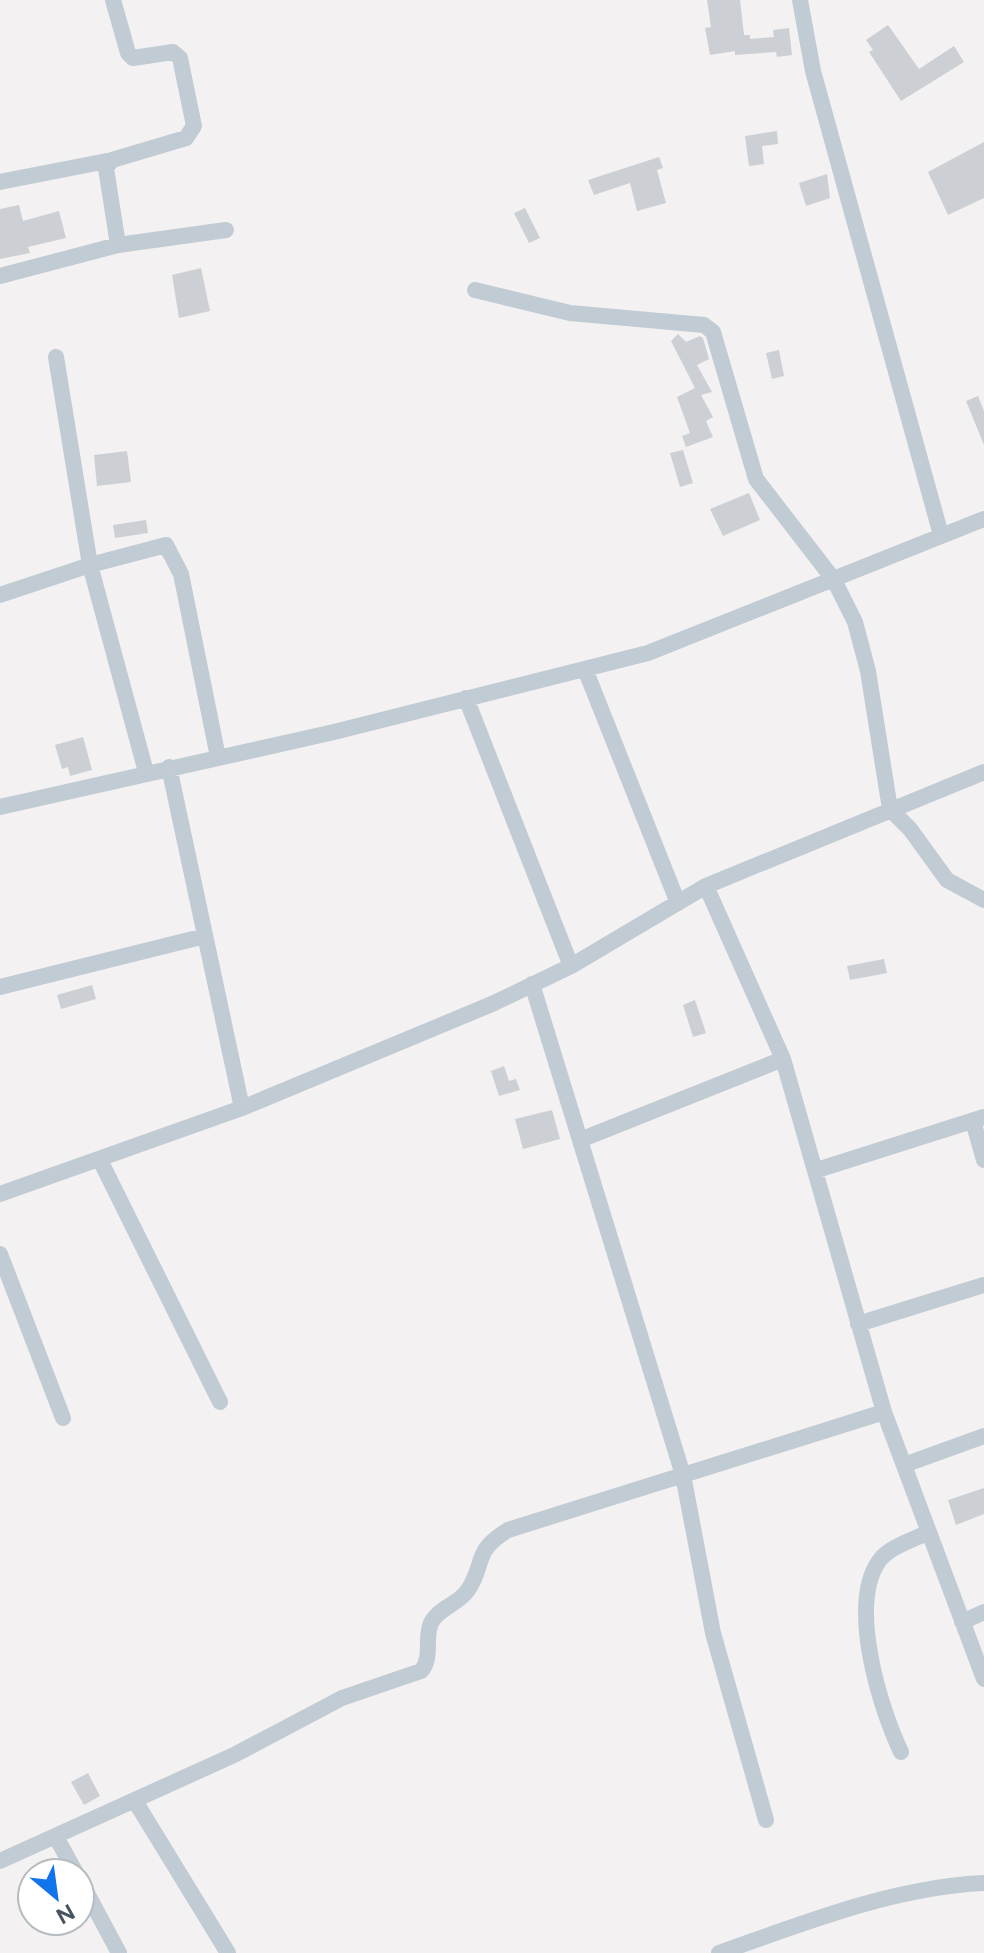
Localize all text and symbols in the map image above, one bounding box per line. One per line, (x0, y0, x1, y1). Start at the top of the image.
north arrow (16, 1857, 96, 1937)
text: N (51, 1898, 79, 1930)

